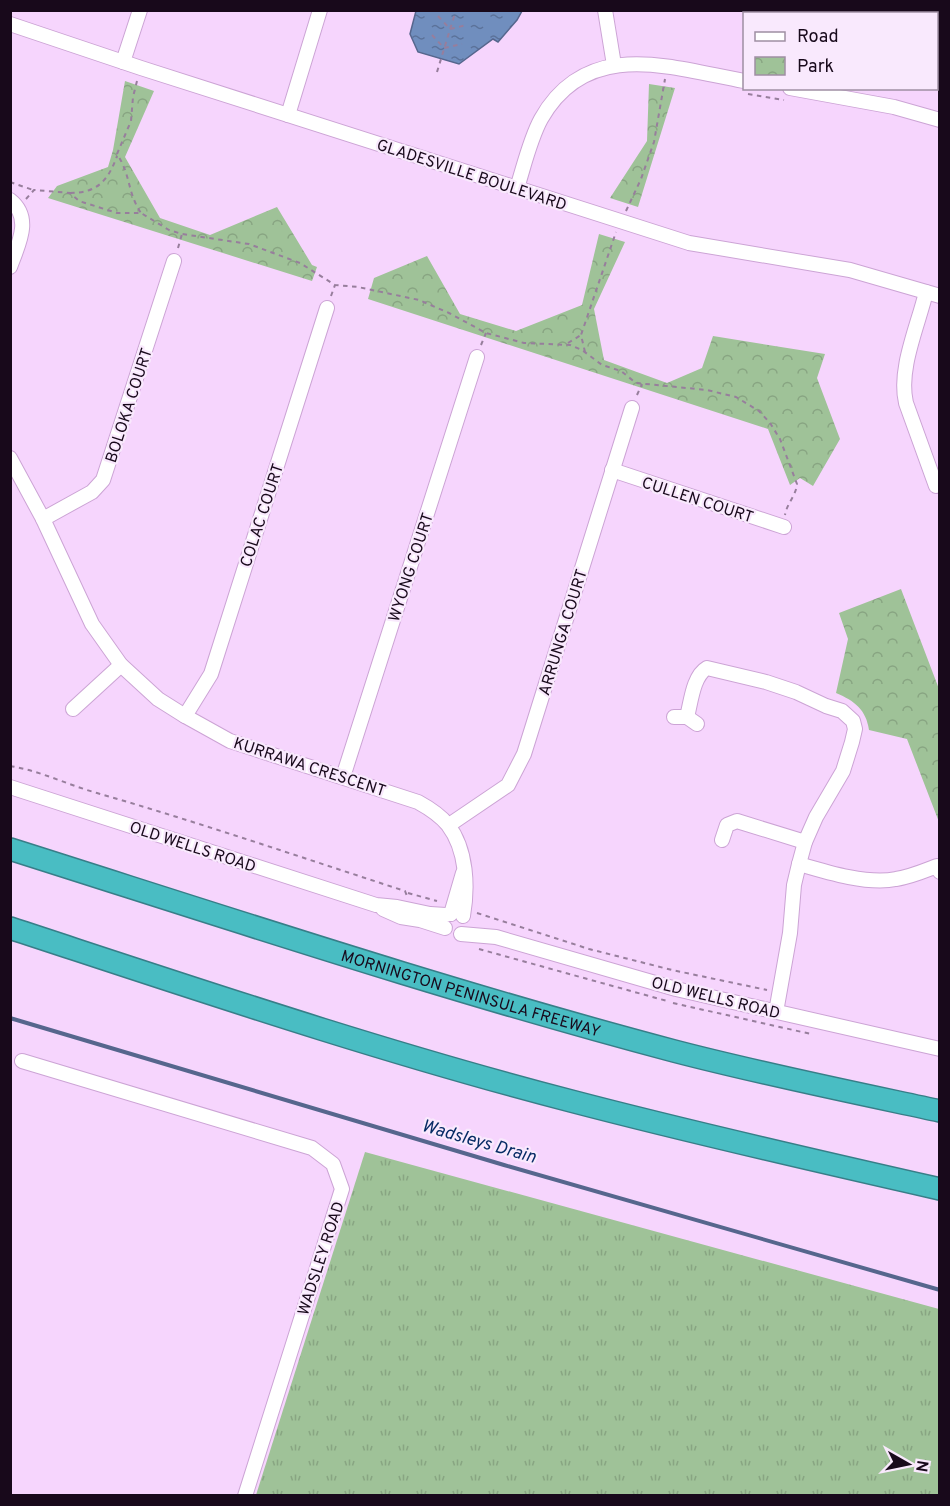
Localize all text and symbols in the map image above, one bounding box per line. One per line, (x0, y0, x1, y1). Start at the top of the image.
legend (743, 12, 938, 90)
text: Road (797, 26, 839, 49)
text: Park (797, 56, 834, 79)
street label: GLADESVILLE BOULEVARD (374, 136, 569, 216)
street label: BOLOKA COURT (102, 346, 158, 466)
street label: COLAC COURT (237, 461, 289, 570)
street label: CULLEN COURT (639, 473, 756, 528)
street label: WYONG COURT (385, 511, 439, 625)
street label: ARRUNGA COURT (535, 567, 593, 698)
street label: KURRAWA CRESCENT (231, 734, 388, 802)
street label: OLD WELLS ROAD (127, 818, 258, 878)
street label: MORNINGTON PENINSULA FREEWAY (338, 947, 603, 1043)
street label: OLD WELLS ROAD (649, 973, 782, 1025)
water label: Wadsleys Drain (419, 1115, 539, 1170)
street label: WADSLEY ROAD (294, 1199, 350, 1318)
north arrow (878, 1434, 938, 1494)
text: N (910, 1459, 932, 1473)

